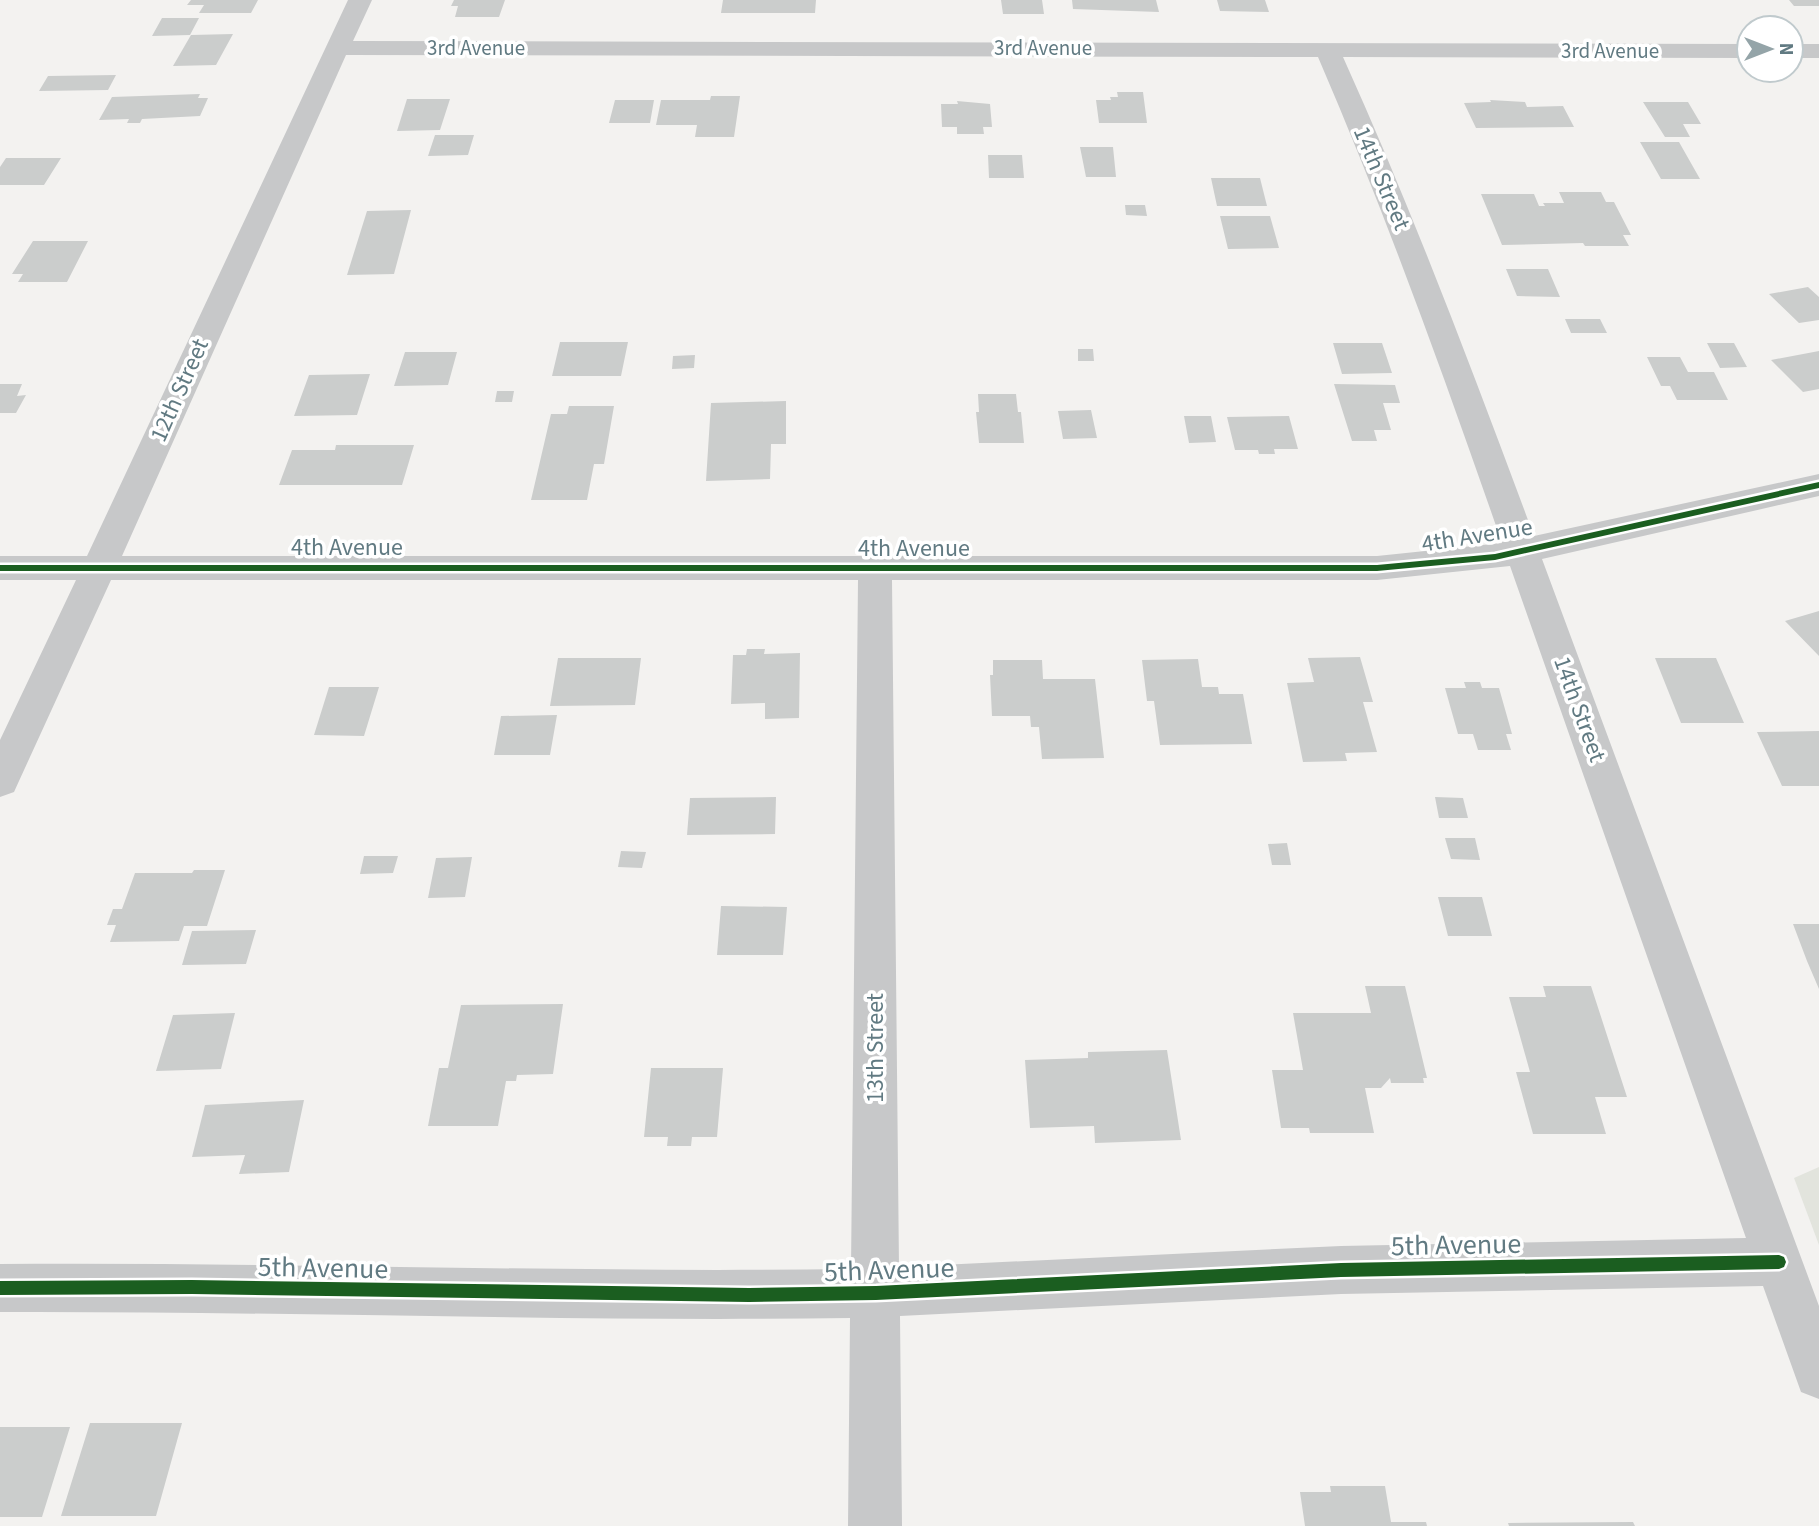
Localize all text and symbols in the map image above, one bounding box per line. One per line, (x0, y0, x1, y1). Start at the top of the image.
north arrow (1735, 14, 1805, 84)
street label: 3rd Avenue (427, 33, 525, 63)
street label: 3rd Avenue (994, 33, 1092, 63)
street label: 3rd Avenue (1561, 36, 1659, 66)
text: N (1772, 43, 1799, 55)
street label: 14th Street (1344, 121, 1419, 236)
street label: 12th Street (141, 333, 218, 448)
street label: 4th Avenue (1419, 509, 1535, 562)
street label: 4th Avenue (291, 530, 403, 565)
street label: 4th Avenue (858, 531, 970, 566)
street label: 14th Street (1544, 652, 1615, 767)
street label: 13th Street (858, 993, 893, 1103)
street label: 5th Avenue (1390, 1224, 1522, 1266)
street label: 5th Avenue (257, 1247, 389, 1289)
street label: 5th Avenue (823, 1248, 955, 1292)

